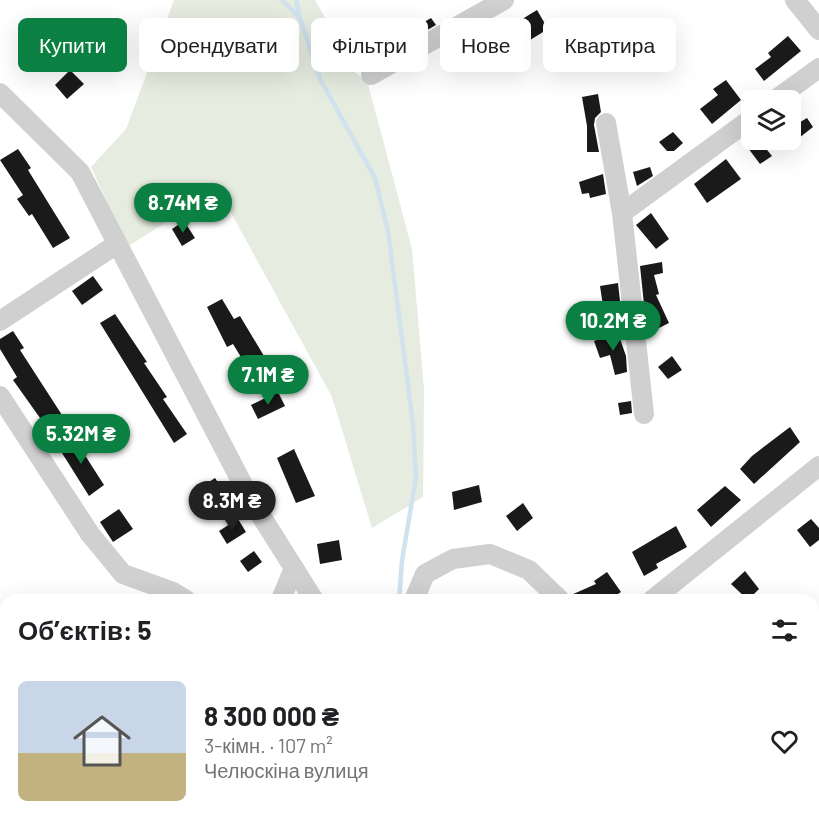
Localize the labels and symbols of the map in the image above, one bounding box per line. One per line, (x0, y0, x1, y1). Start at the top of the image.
pin: 8.74M ₴ (128, 183, 238, 234)
pin: 10.2M ₴ (558, 301, 668, 352)
pin: 7.1M ₴ (219, 355, 317, 406)
pin: 5.32M ₴ (26, 414, 136, 465)
pin: 8.3M ₴ (183, 481, 281, 532)

